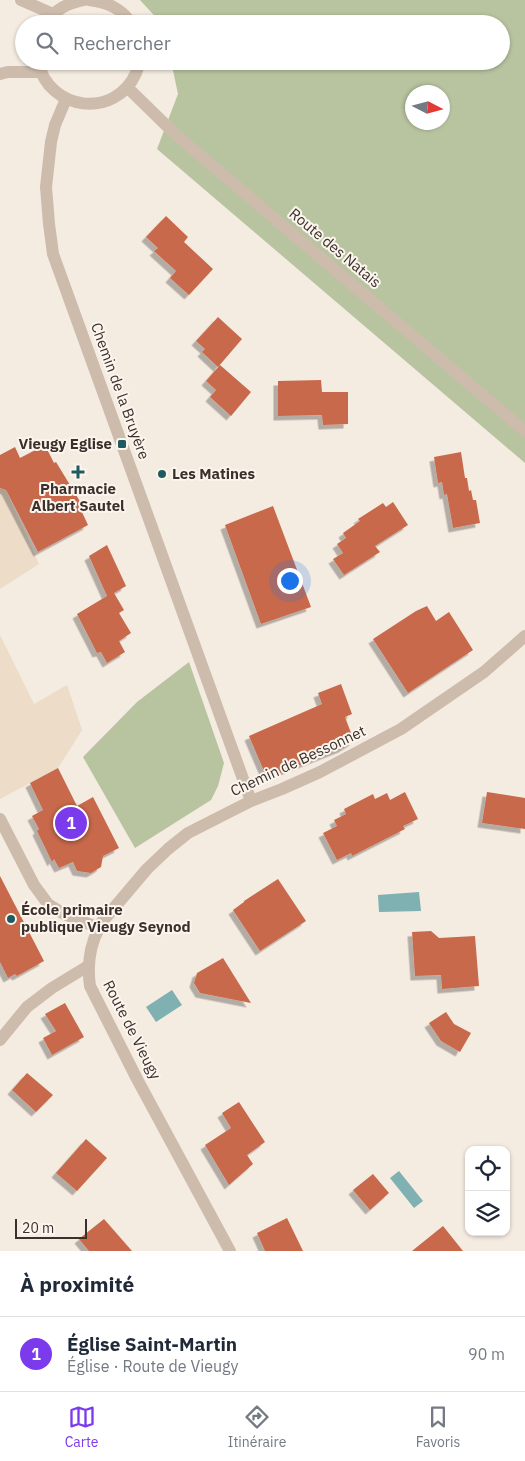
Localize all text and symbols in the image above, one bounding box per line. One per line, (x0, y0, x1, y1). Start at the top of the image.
search box (15, 15, 510, 70)
icon: search (33, 29, 61, 57)
text: Rechercher (73, 31, 171, 55)
north arrow (405, 85, 450, 130)
street label: Route des Natais (286, 204, 385, 292)
street label: Chemin de la Bruyère (87, 320, 154, 462)
place label: Vieugy Eglise (19, 434, 112, 453)
marker: Vieugy Eglise (116, 438, 128, 450)
place label: Les Matines (172, 464, 255, 483)
marker: Pharmacie Albert Sautel (72, 466, 84, 478)
marker: Les Matines (156, 468, 168, 480)
place label: Pharmacie Albert Sautel (31, 479, 125, 515)
your location (277, 568, 303, 594)
street label: Chemin de Bessonnet (227, 721, 368, 800)
pin: 1 (55, 804, 87, 842)
place label: École primaire publique Vieugy Seynod (21, 900, 191, 936)
marker: École primaire publique Vieugy Seynod (5, 913, 17, 925)
street label: Route de Vieugy (99, 977, 166, 1083)
map controls (465, 1146, 510, 1236)
button: locate (465, 1146, 510, 1191)
button: layers (465, 1191, 510, 1236)
scale bar (15, 1216, 88, 1239)
text: 20 m (22, 1219, 54, 1237)
text: À proximité (20, 1270, 134, 1298)
text: Église Saint-Martin (67, 1332, 237, 1356)
text: 1 (31, 1344, 41, 1364)
text: 90 m (468, 1344, 505, 1364)
text: Église · Route de Vieugy (67, 1356, 239, 1376)
tab: Carte (65, 1403, 99, 1451)
tab: Itinéraire (228, 1403, 286, 1451)
tab: Favoris (416, 1403, 460, 1451)

